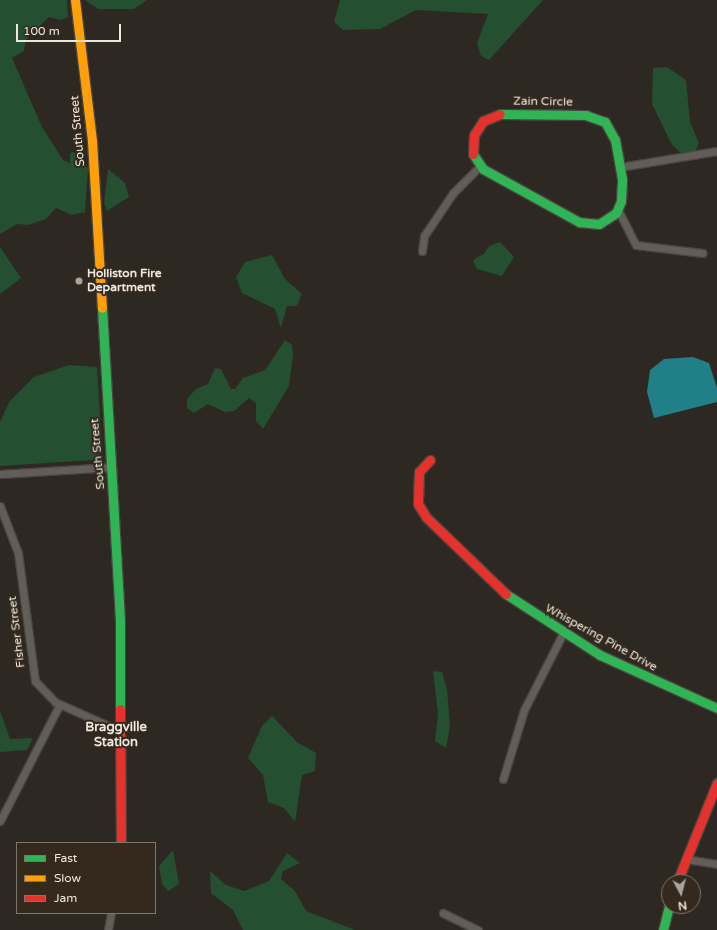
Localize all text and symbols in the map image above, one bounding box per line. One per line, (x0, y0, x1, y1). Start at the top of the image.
scale bar (18, 16, 123, 42)
text: 100 m (23, 24, 60, 38)
street label: Zain Circle (513, 94, 573, 110)
street label: South Street (68, 95, 88, 167)
place label: Holliston Fire Department (87, 267, 161, 295)
marker: Holliston Fire Department (74, 276, 84, 286)
street label: South Street (88, 418, 108, 490)
street label: Fisher Street (5, 595, 29, 669)
street label: Whispering Pine Drive (542, 601, 660, 675)
district label: Braggville Station (85, 720, 147, 751)
legend (16, 842, 156, 914)
text: Fast (54, 851, 77, 865)
text: Slow (54, 871, 81, 885)
north arrow (661, 874, 701, 914)
text: Jam (54, 891, 77, 905)
text: N (677, 898, 688, 912)

